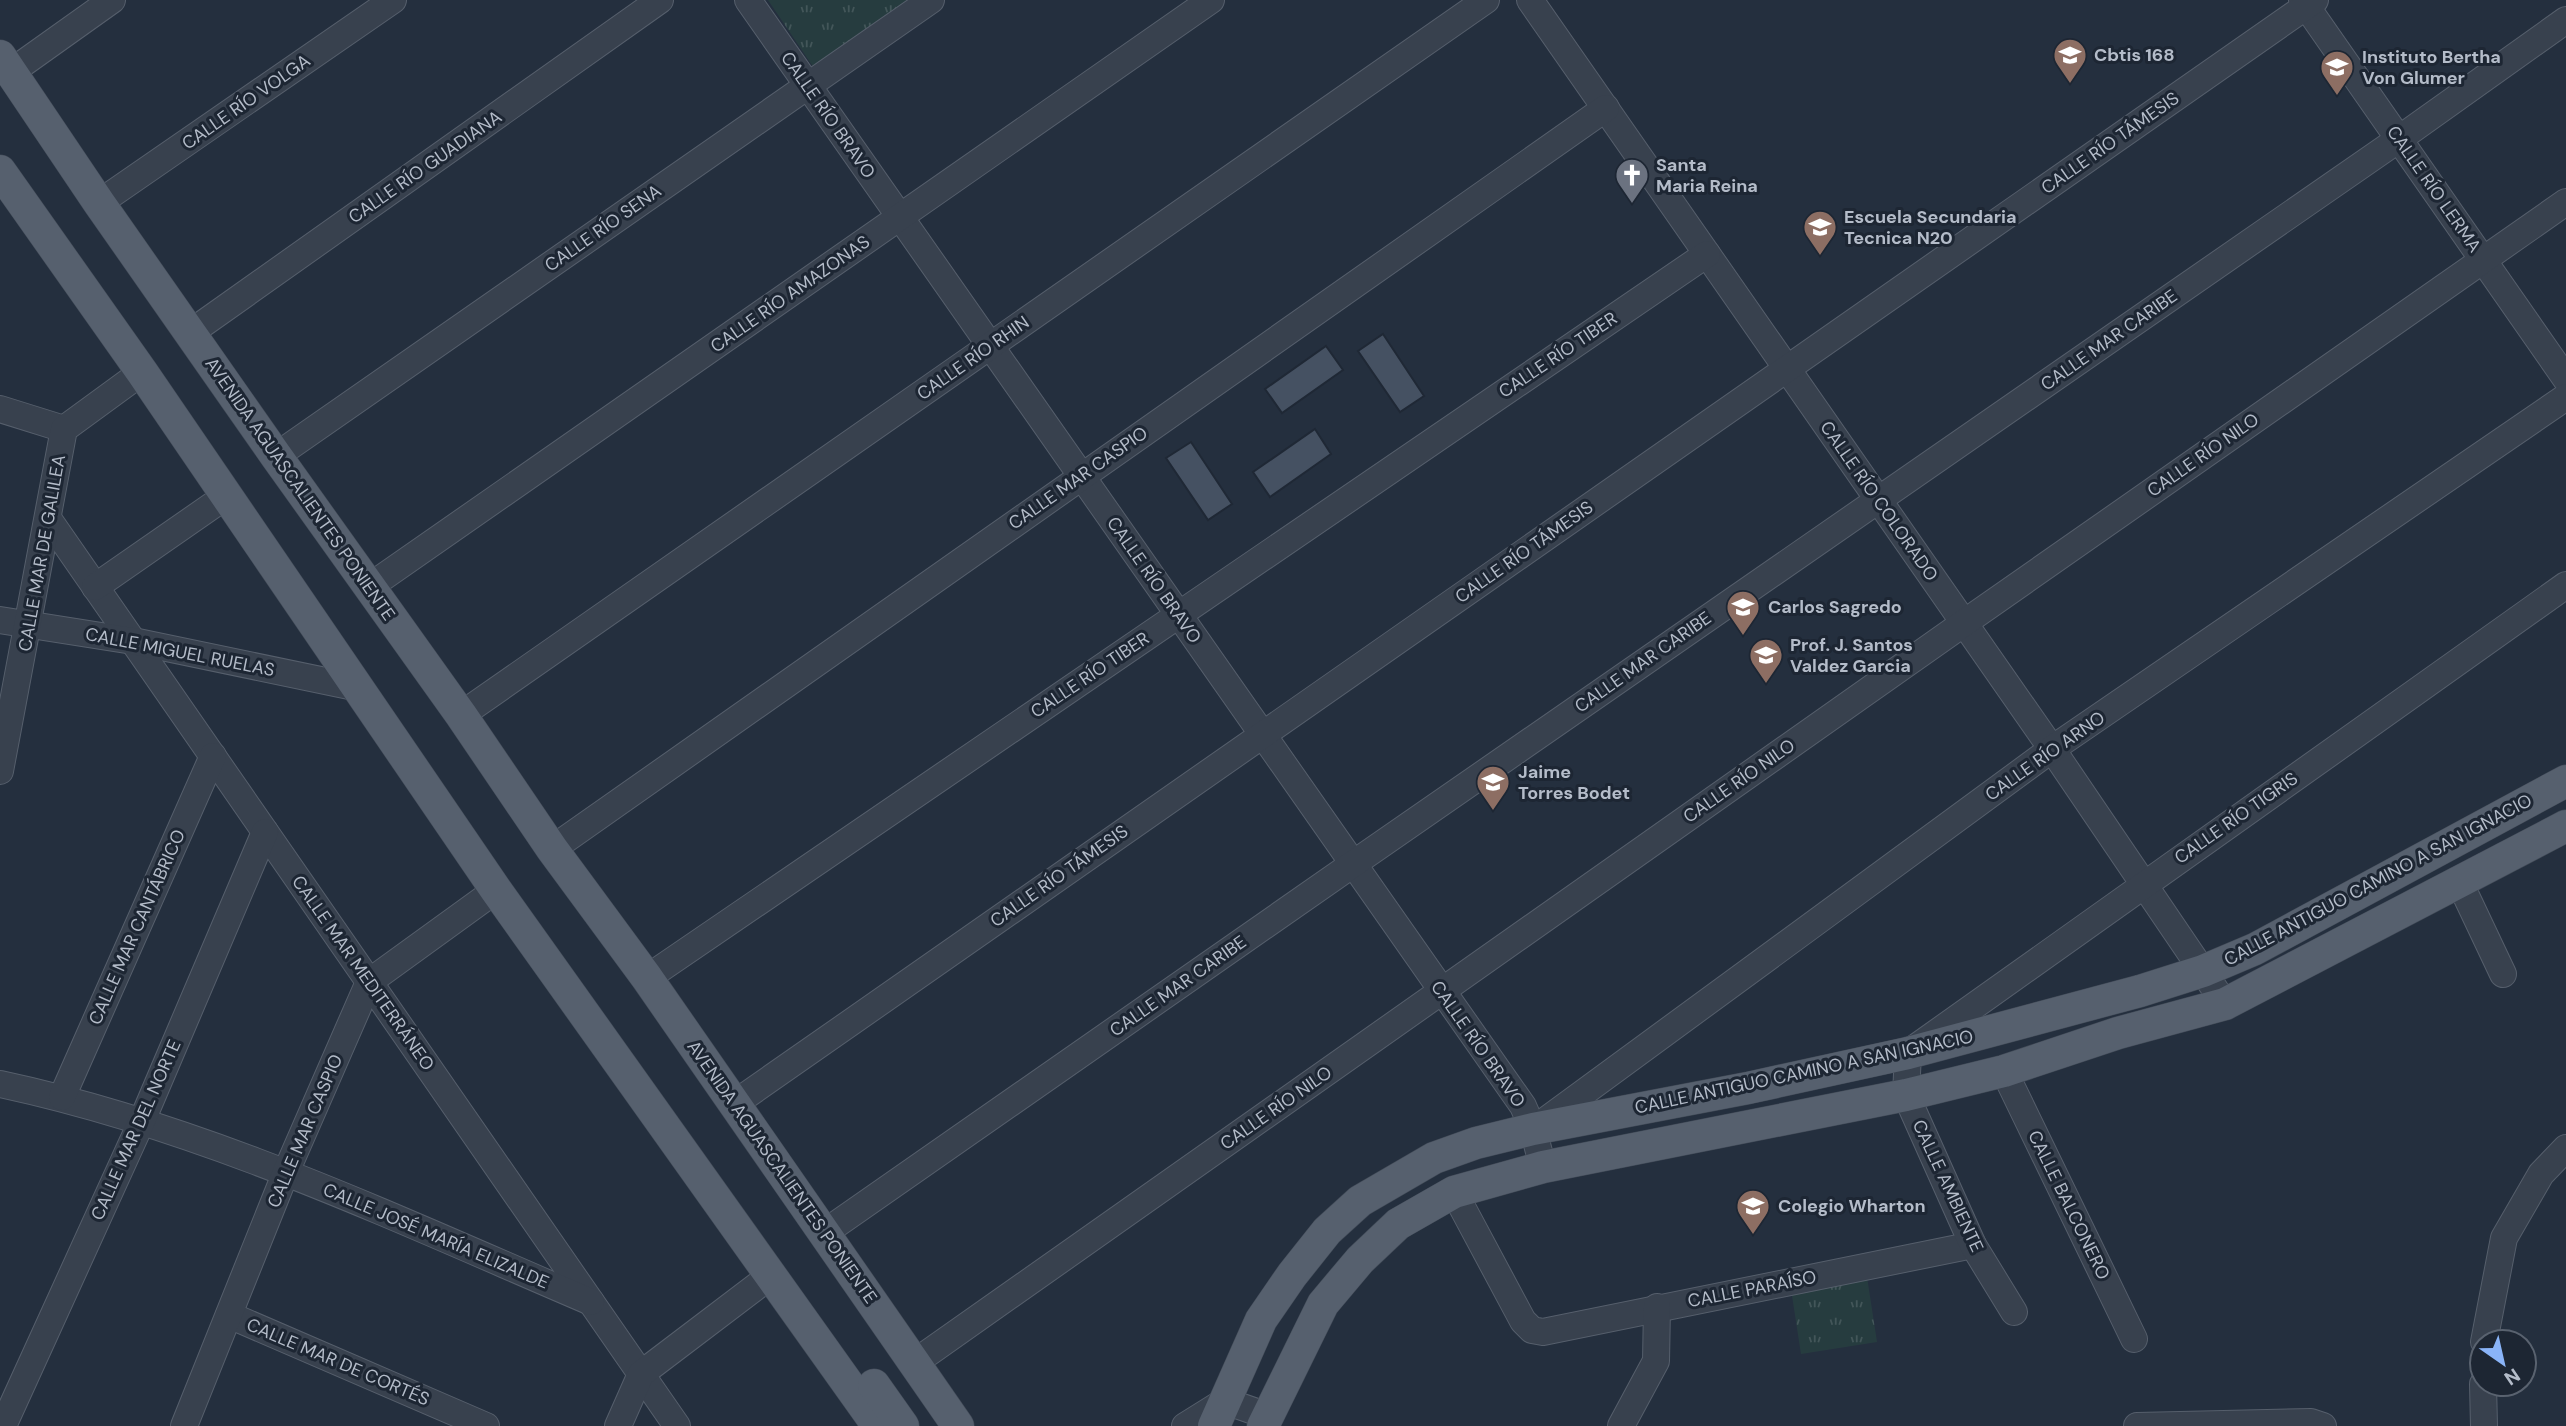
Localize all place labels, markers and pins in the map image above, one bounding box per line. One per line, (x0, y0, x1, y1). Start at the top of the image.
school or university icon: Cbtis 168 (2051, 36, 2089, 85)
place label: Cbtis 168 (2094, 43, 2175, 67)
place label: Instituto Bertha Von Glumer (2362, 45, 2501, 90)
school or university icon: Instituto Bertha Von Glumer (2318, 48, 2356, 97)
place label: Santa Maria Reina (1656, 153, 1758, 198)
church icon: Santa Maria Reina (1613, 156, 1651, 205)
place label: Escuela Secundaria Tecnica N20 (1844, 205, 2017, 250)
school or university icon: Escuela Secundaria Tecnica N20 (1801, 208, 1839, 257)
school or university icon: Carlos Sagredo (1724, 588, 1762, 637)
place label: Carlos Sagredo (1768, 595, 1902, 619)
place label: Prof. J. Santos Valdez Garcia (1790, 633, 1913, 678)
school or university icon: Prof. J. Santos Valdez Garcia (1747, 636, 1785, 685)
place label: Jaime Torres Bodet (1518, 760, 1630, 805)
school or university icon: Jaime Torres Bodet (1474, 763, 1512, 812)
school or university icon: Colegio Wharton (1734, 1187, 1772, 1236)
place label: Colegio Wharton (1778, 1194, 1926, 1218)

